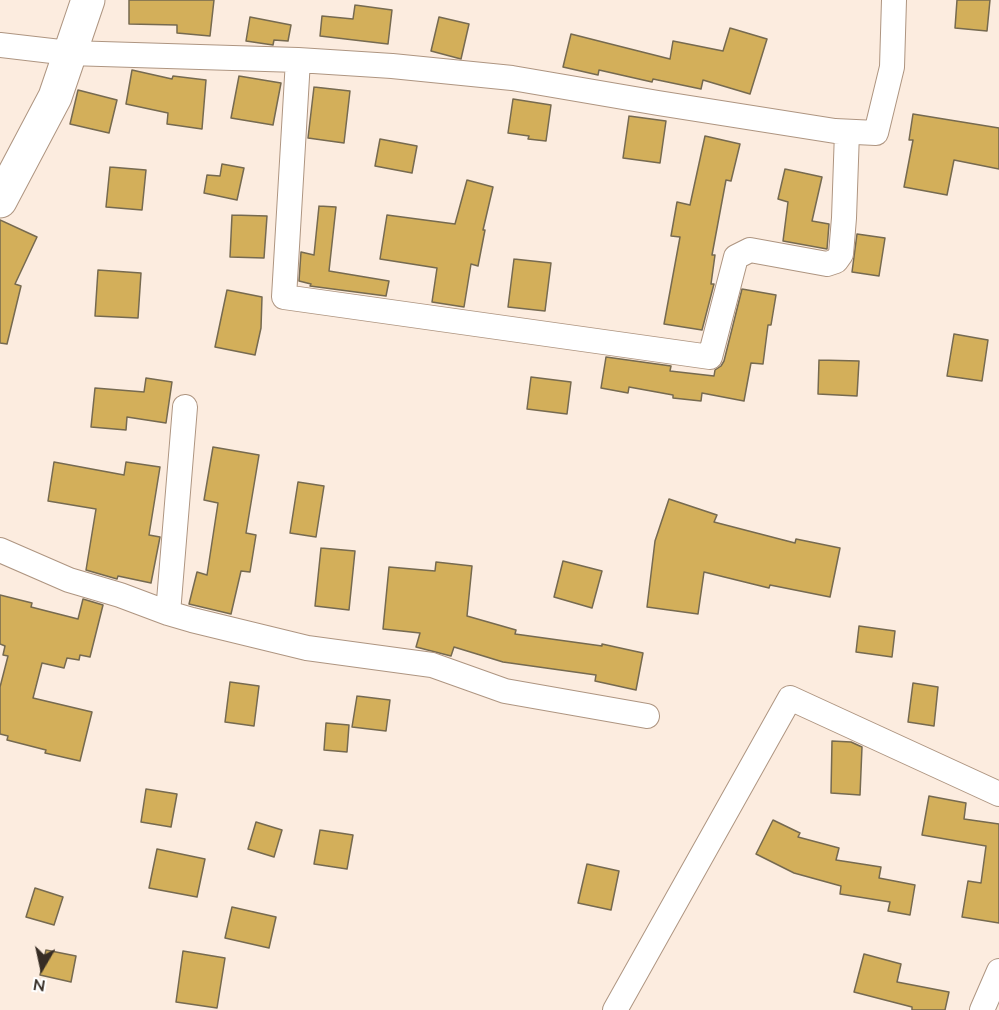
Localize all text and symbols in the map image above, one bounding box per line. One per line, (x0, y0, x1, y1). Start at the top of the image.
north arrow (12, 938, 72, 998)
text: N (32, 975, 47, 997)

